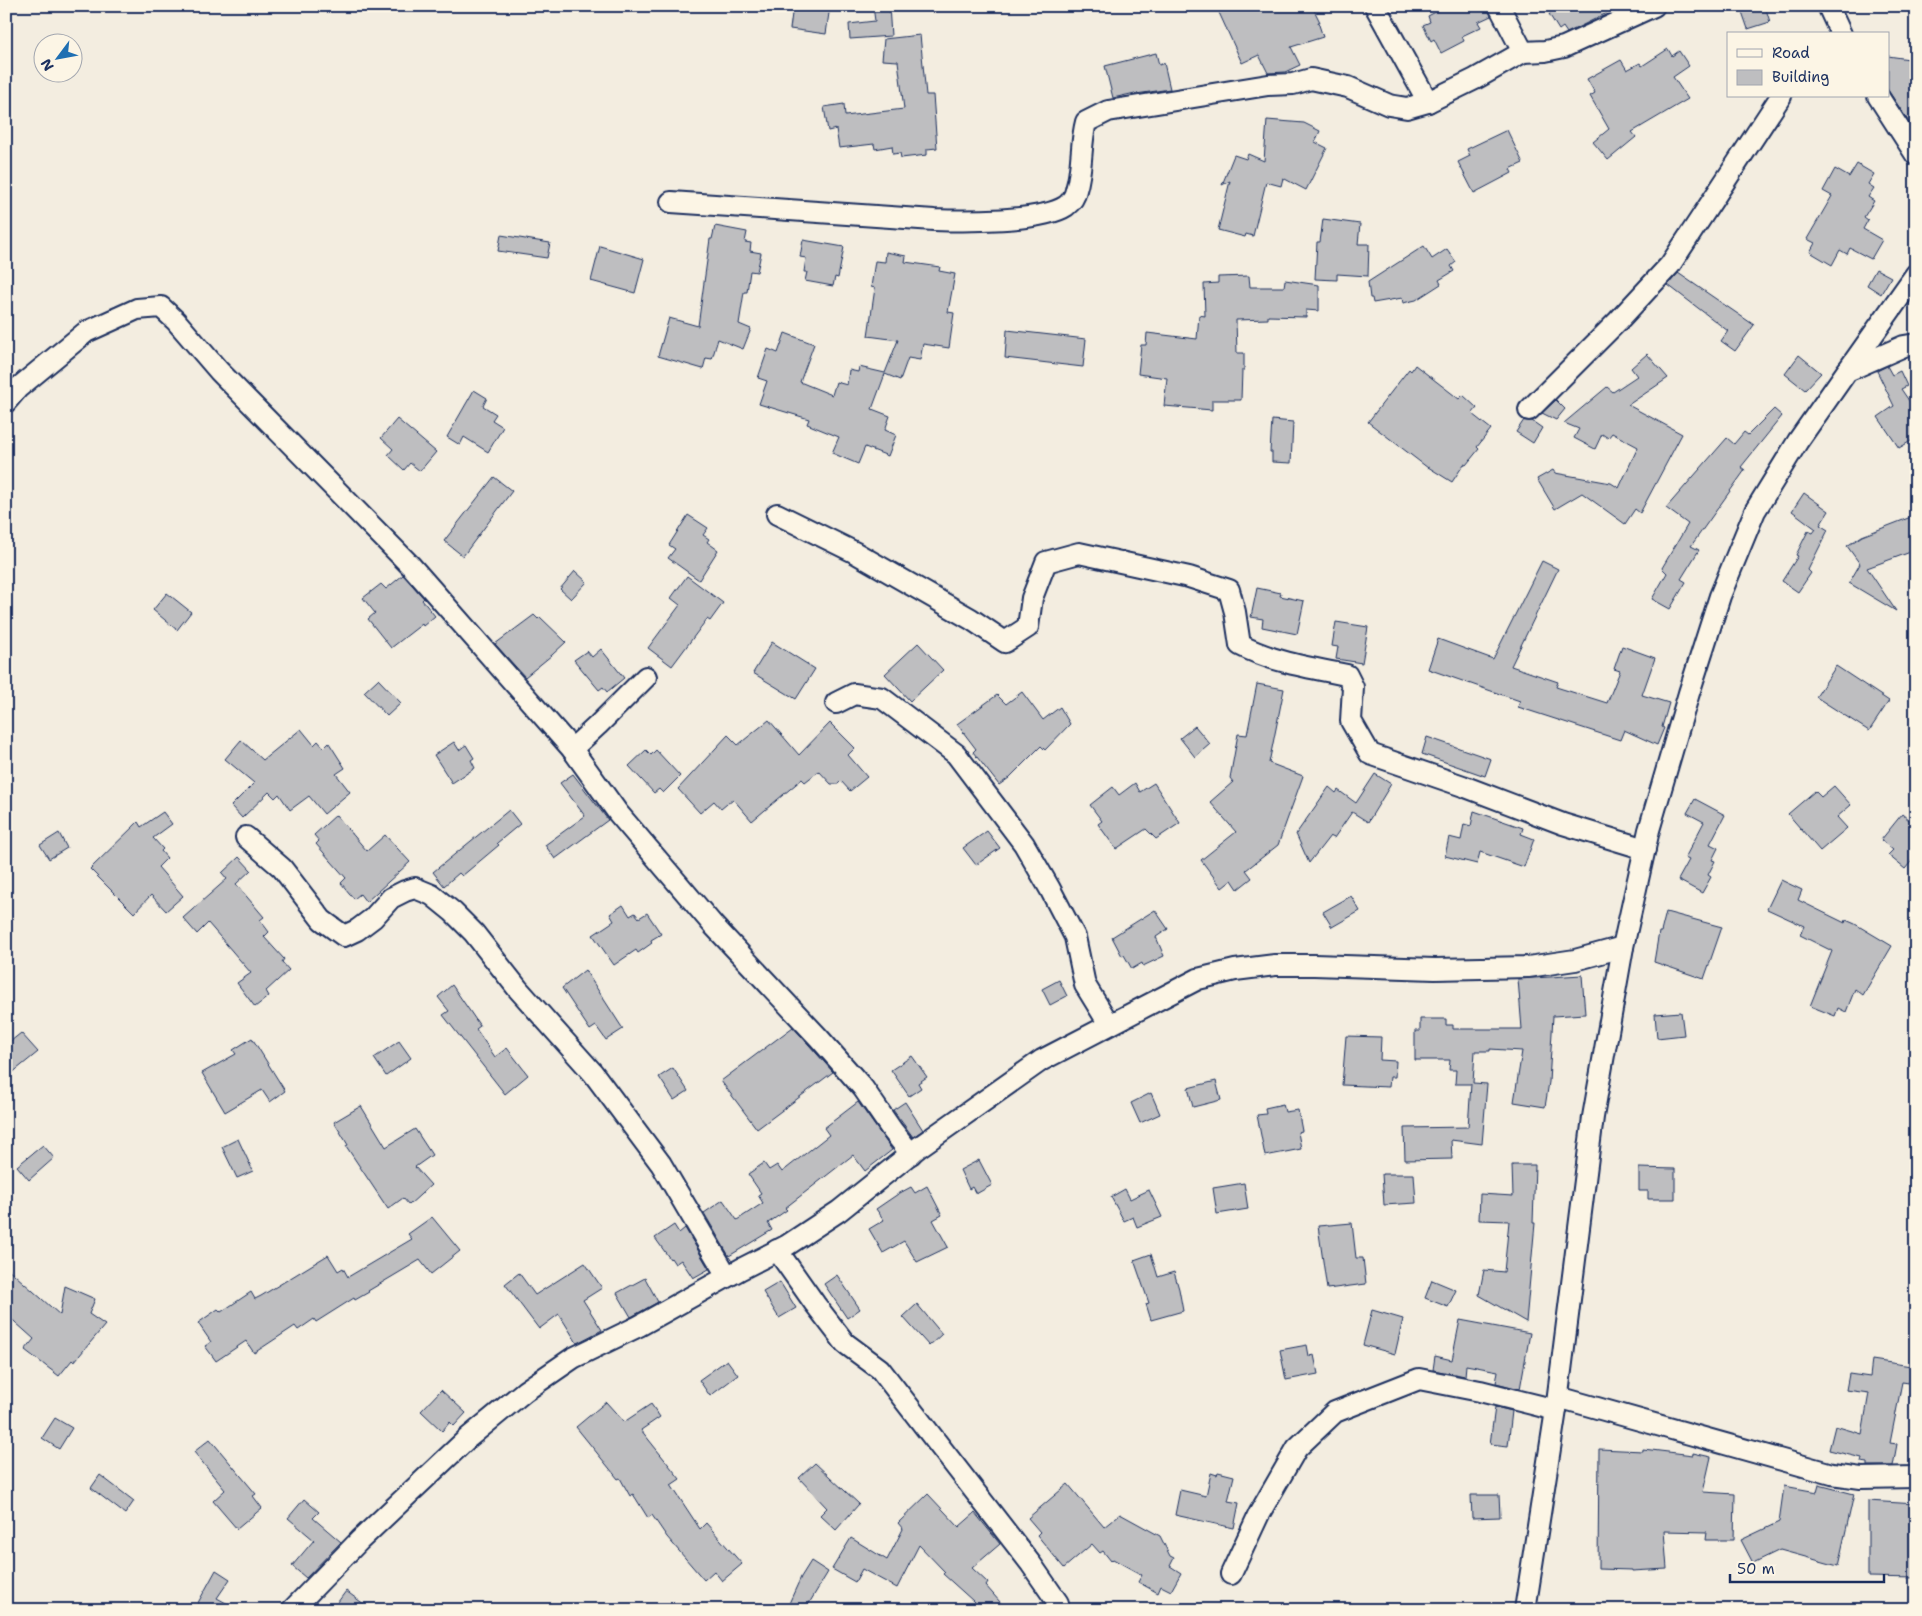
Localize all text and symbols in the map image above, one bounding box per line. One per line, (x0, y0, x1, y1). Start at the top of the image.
north arrow (32, 32, 82, 82)
legend (1727, 32, 1890, 98)
text: Road (1772, 43, 1810, 63)
text: N (36, 55, 58, 74)
text: Building (1772, 67, 1829, 87)
scale bar (1730, 1551, 1883, 1583)
text: 50 m (1737, 1559, 1775, 1579)

